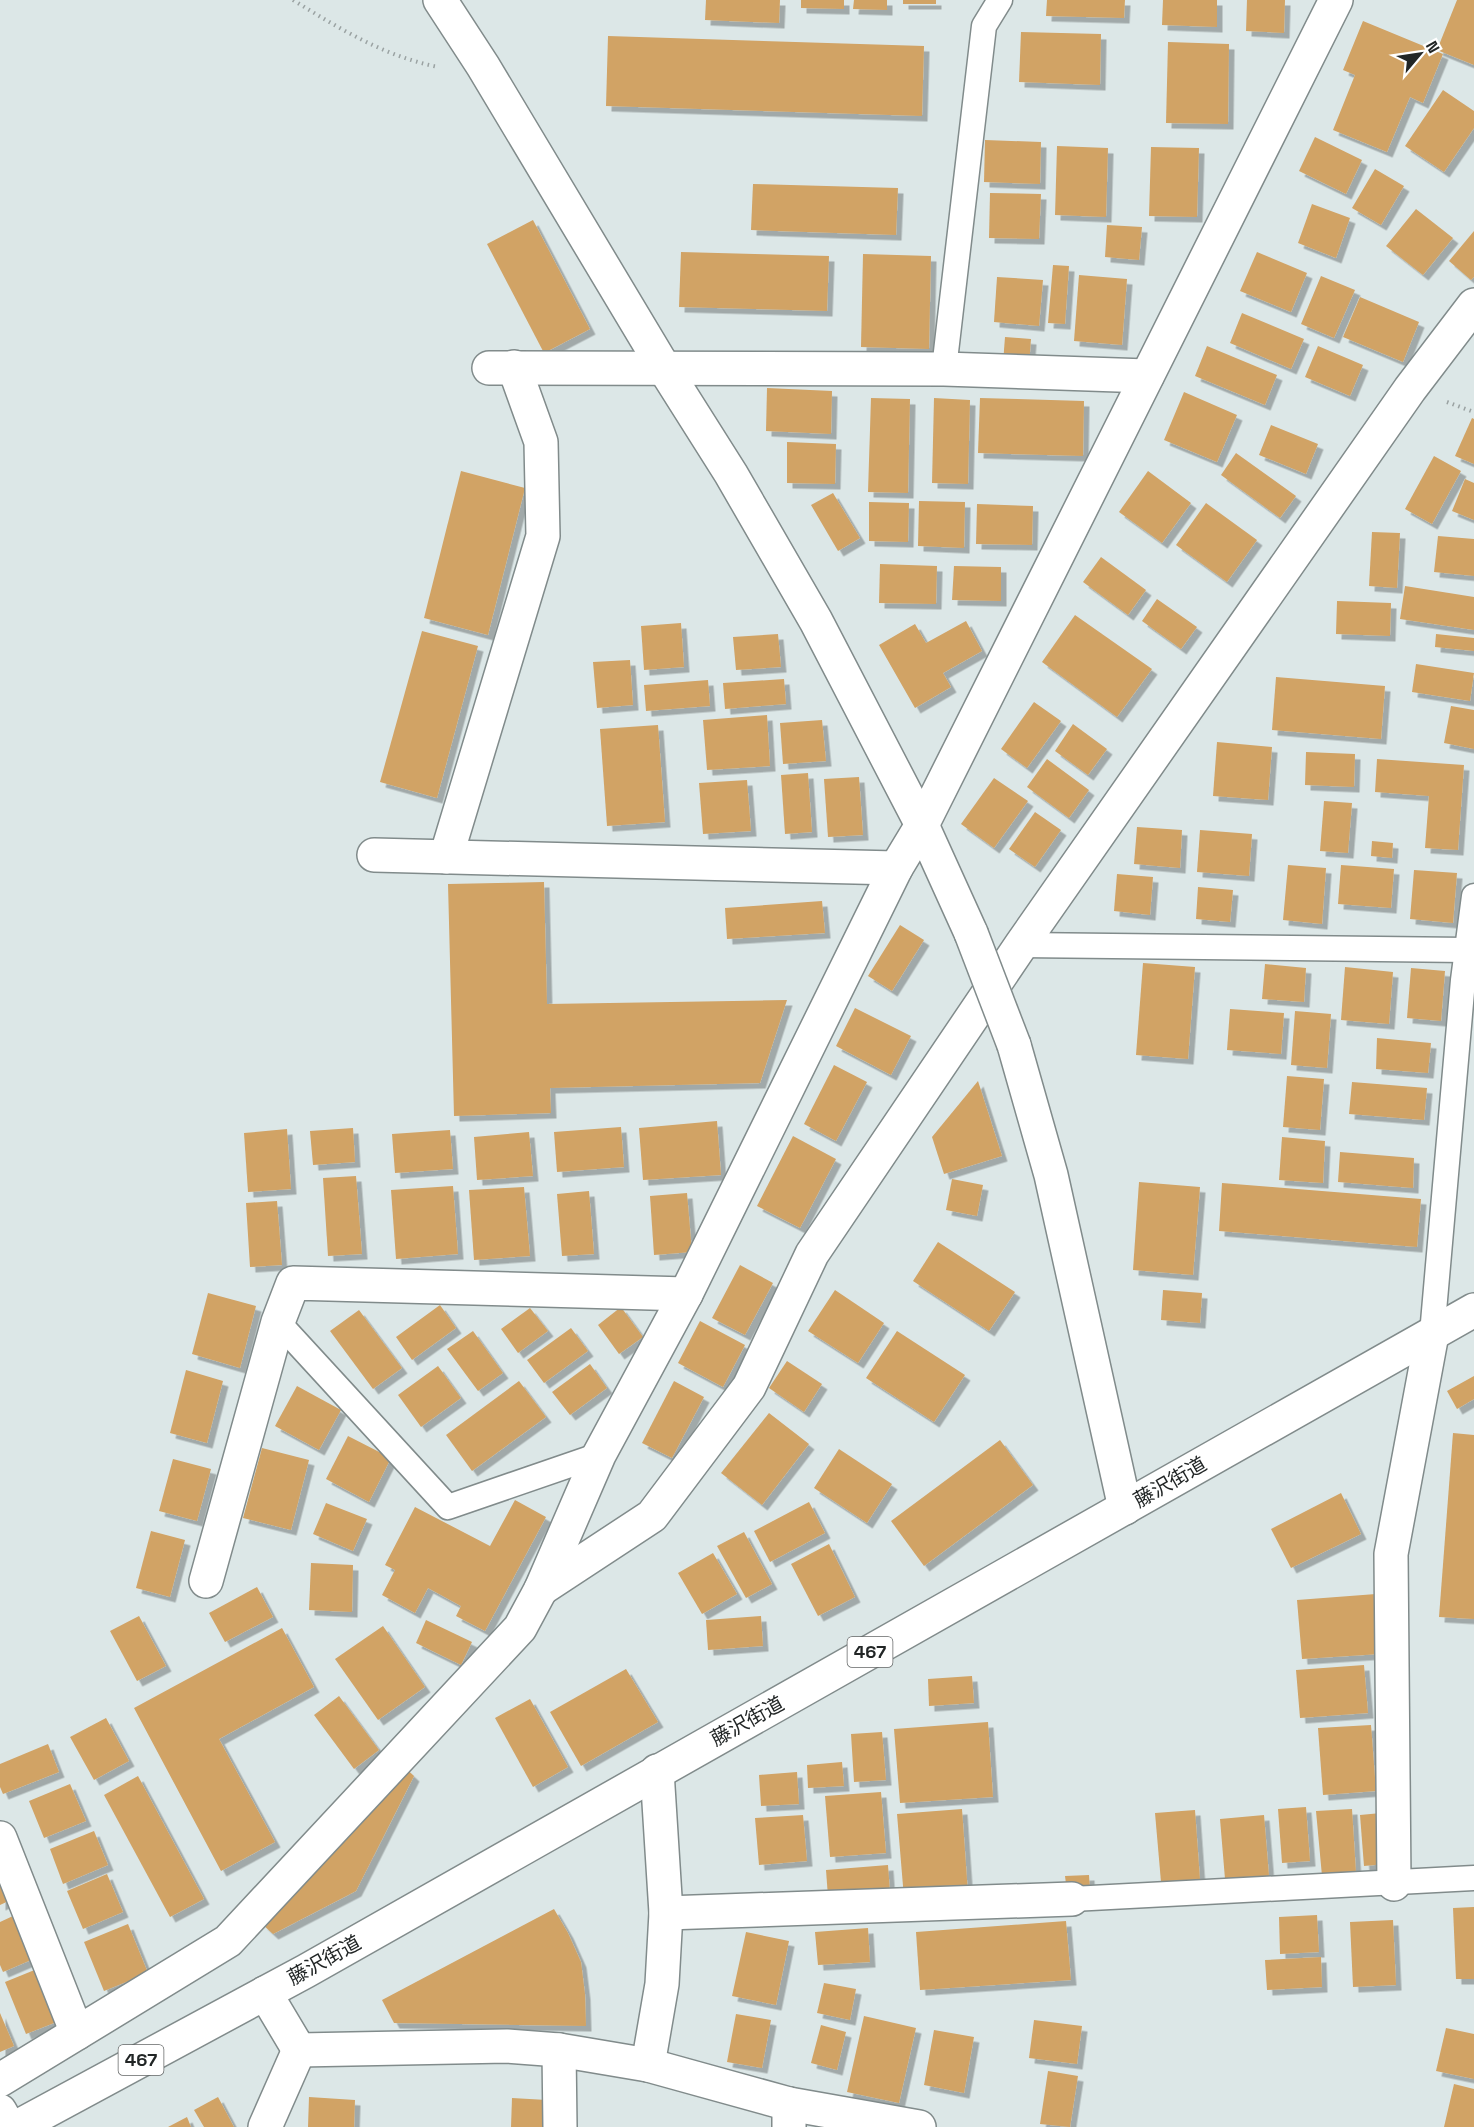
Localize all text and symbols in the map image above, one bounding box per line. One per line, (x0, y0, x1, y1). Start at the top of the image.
north arrow (1390, 24, 1450, 84)
text: N (1421, 37, 1444, 57)
street label: 藤沢街道 (1129, 1451, 1211, 1513)
road number: 467 (848, 1637, 892, 1667)
street label: 藤沢街道 (706, 1690, 788, 1752)
street label: 藤沢街道 (283, 1929, 365, 1991)
road number: 467 (118, 2045, 164, 2075)

